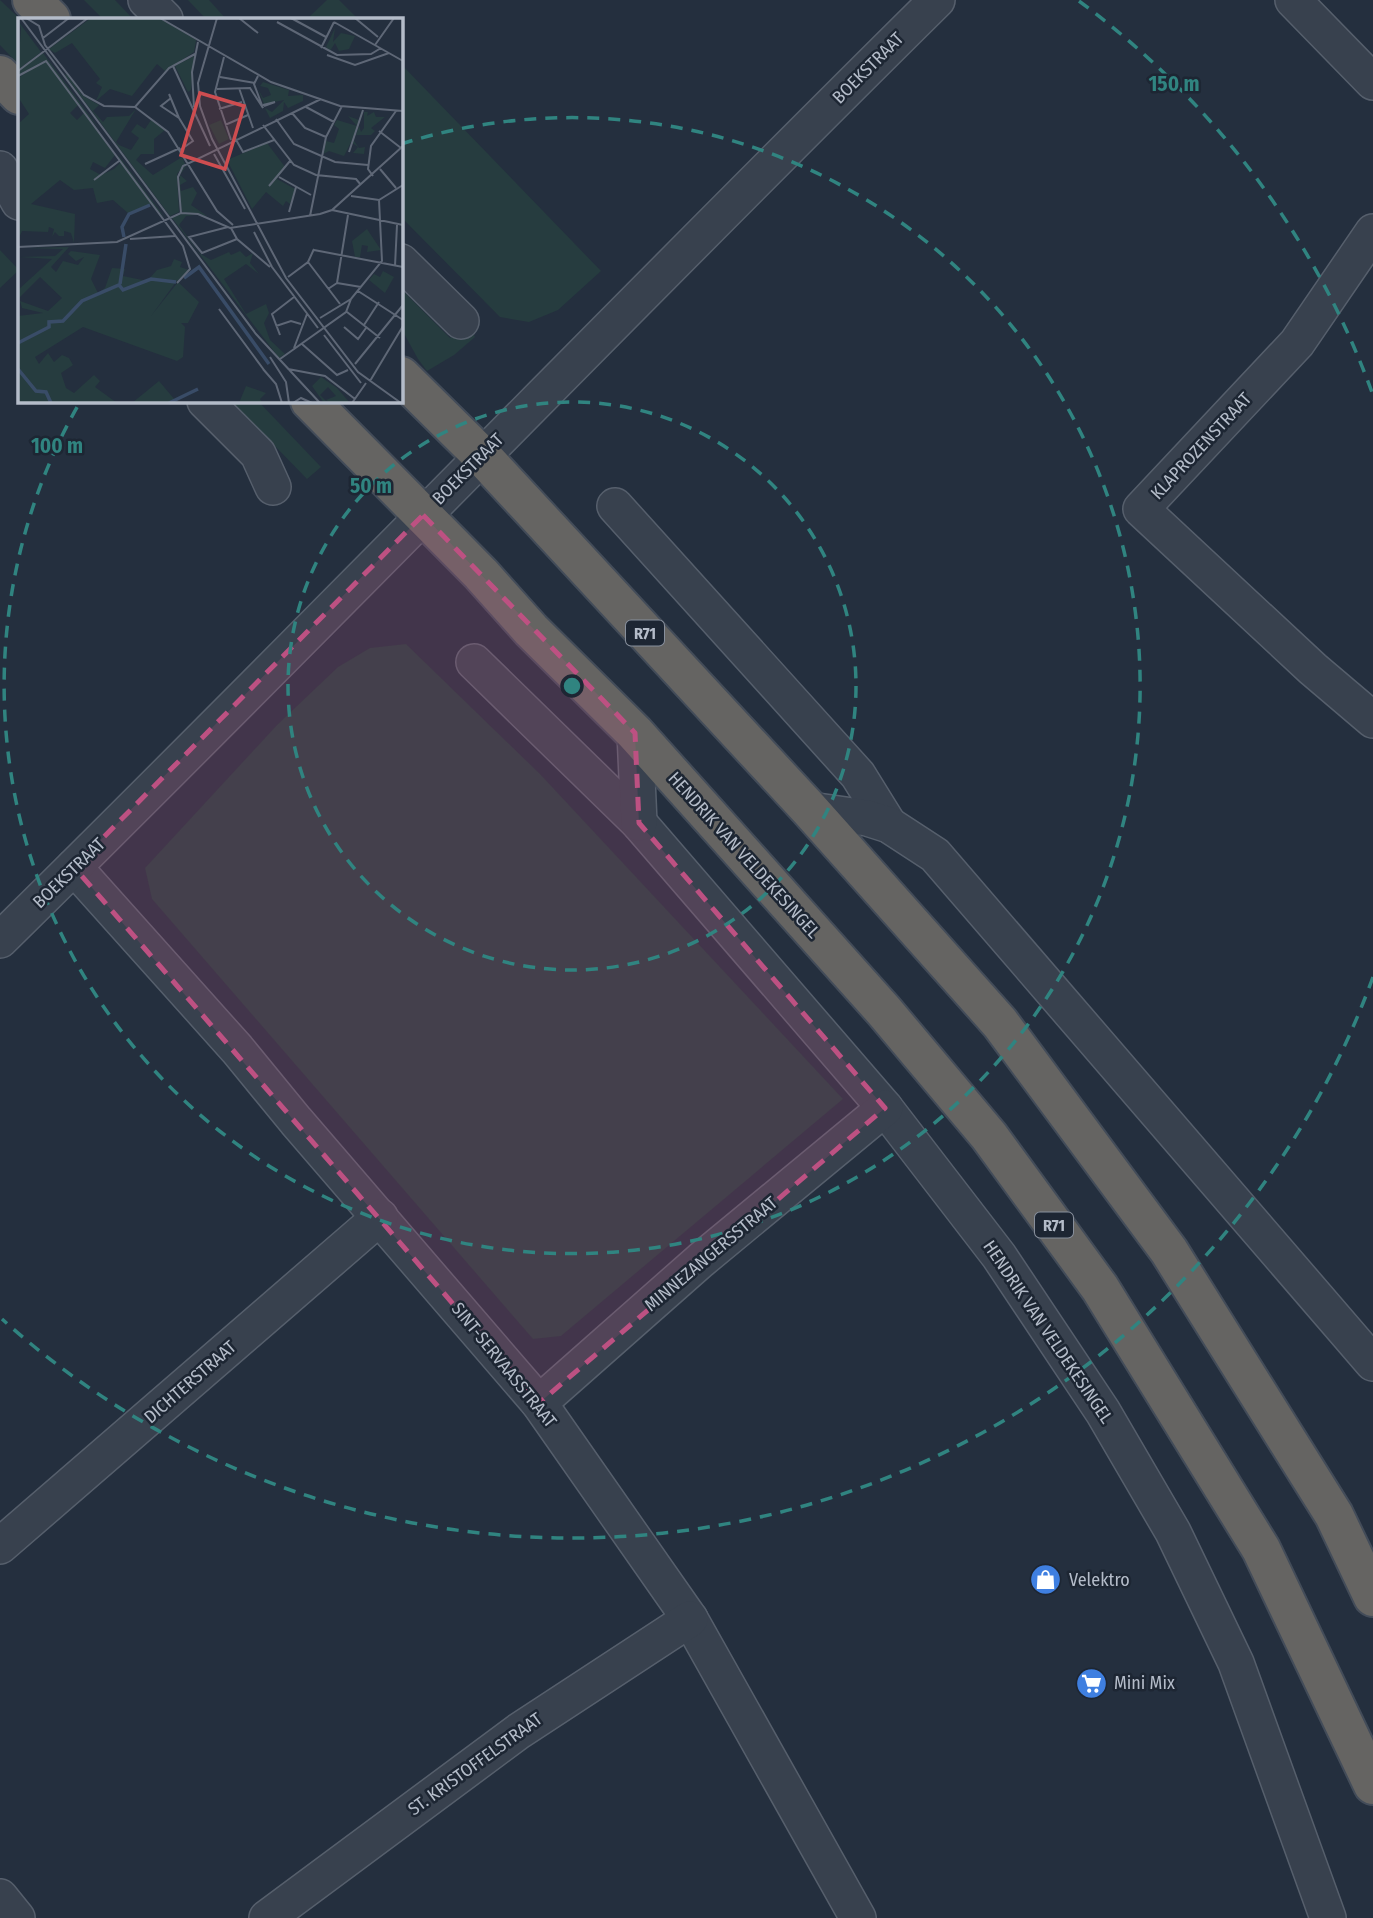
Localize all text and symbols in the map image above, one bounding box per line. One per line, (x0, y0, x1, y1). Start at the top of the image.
inset map (18, 18, 402, 402)
street label: BOEKSTRAAT (828, 27, 909, 108)
text: 150 m (1148, 71, 1200, 97)
street label: KLAPROZENSTRAAT (1146, 388, 1256, 504)
street label: BOEKSTRAAT (428, 428, 509, 509)
text: 100 m (31, 433, 83, 459)
text: 50 m (350, 473, 392, 499)
road number: R71 (626, 620, 664, 646)
centre of rings (560, 674, 584, 698)
street label: HENDRIK VAN VELDEKESINGEL (664, 767, 824, 943)
street label: BOEKSTRAAT (28, 833, 110, 913)
street label: MINNEZANGERSSTRAAT (640, 1192, 782, 1316)
road number: R71 (1035, 1212, 1073, 1238)
street label: HENDRIK VAN VELDEKESINGEL (978, 1236, 1118, 1428)
street label: SINT-SERVAASSTRAAT (447, 1298, 562, 1433)
street label: DICHTERSTRAAT (139, 1336, 241, 1428)
shop icon: Velektro (1029, 1563, 1063, 1597)
place label: Velektro (1069, 1569, 1130, 1591)
supermarket icon: Mini Mix (1074, 1666, 1108, 1700)
place label: Mini Mix (1114, 1672, 1175, 1694)
street label: ST. KRISTOFFELSTRAAT (404, 1708, 547, 1820)

